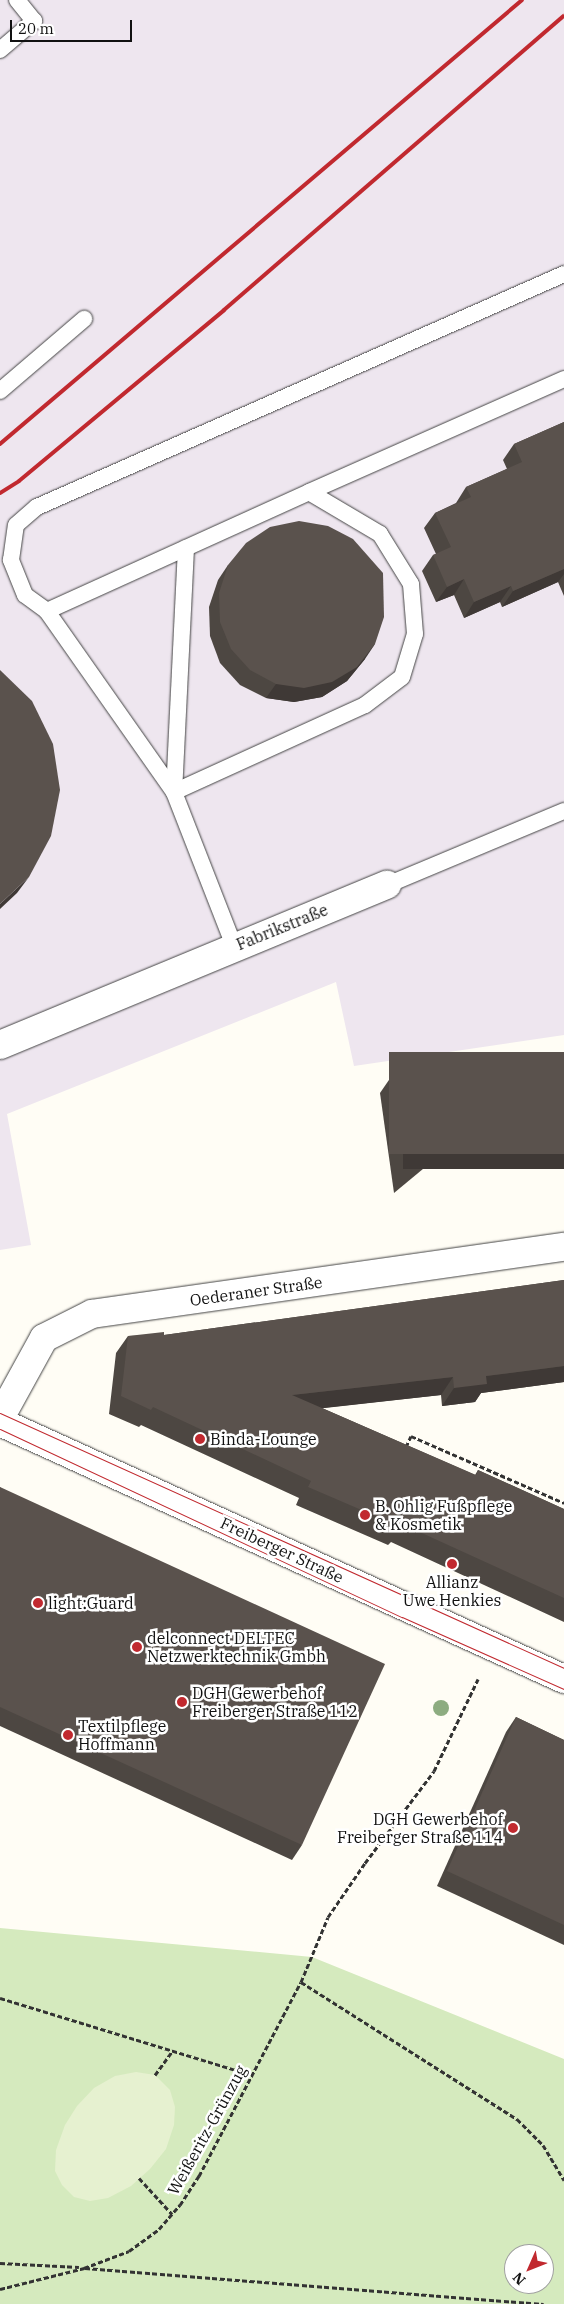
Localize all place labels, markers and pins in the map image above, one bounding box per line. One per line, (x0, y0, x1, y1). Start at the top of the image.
place label: Binda-Lounge (210, 1429, 317, 1449)
marker: Binda-Lounge (194, 1433, 206, 1445)
place label: B. Ohlig Fußpflege & Kosmetik (375, 1496, 512, 1534)
marker: B. Ohlig Fußpflege & Kosmetik (359, 1509, 371, 1521)
marker: Allianz Uwe Henkies (446, 1558, 458, 1570)
place label: Allianz Uwe Henkies (403, 1572, 501, 1610)
place label: light:Guard (48, 1593, 134, 1613)
marker: light:Guard (32, 1597, 44, 1609)
place label: delconnect DELTEC Netzwerktechnik Gmbh (147, 1628, 326, 1666)
marker: delconnect DELTEC Netzwerktechnik Gmbh (131, 1641, 143, 1653)
place label: DGH Gewerbehof Freiberger Straße 112 (192, 1683, 358, 1721)
marker: DGH Gewerbehof Freiberger Straße 112 (176, 1696, 188, 1708)
place label: Textilpflege Hoffmann (78, 1716, 166, 1754)
marker: Textilpflege Hoffmann (62, 1729, 74, 1741)
place label: DGH Gewerbehof Freiberger Straße 114 (337, 1809, 503, 1847)
marker: DGH Gewerbehof Freiberger Straße 114 (507, 1822, 519, 1834)

